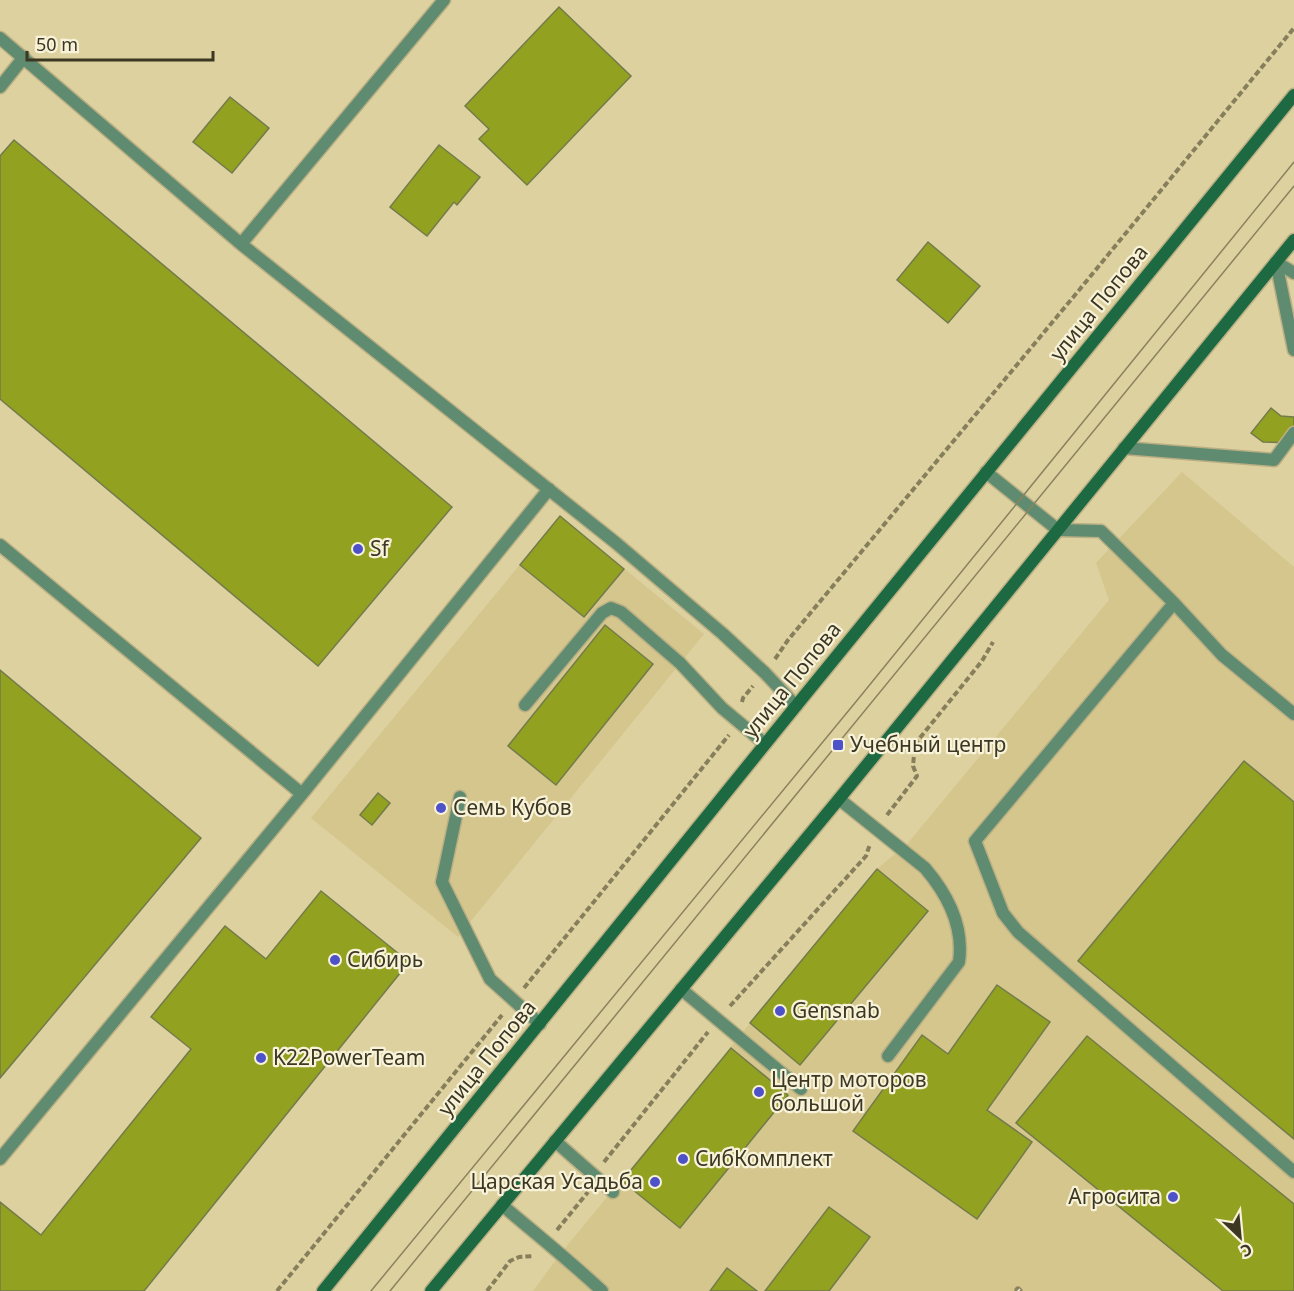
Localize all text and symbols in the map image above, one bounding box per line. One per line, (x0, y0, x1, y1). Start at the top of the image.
scale bar (27, 24, 213, 62)
text: 50 m (36, 32, 78, 56)
street label: улица Попова (1043, 239, 1154, 366)
place label: Sf (370, 534, 391, 562)
marker: Sf (351, 542, 365, 556)
street label: улица Попова (736, 616, 847, 743)
place label: Учебный центр (850, 730, 1006, 758)
marker: Учебный центр (831, 738, 845, 752)
place label: Семь Кубов (453, 793, 572, 821)
marker: Семь Кубов (434, 801, 448, 815)
place label: Сибирь (347, 945, 423, 973)
marker: Сибирь (328, 953, 342, 967)
street label: улица Попова (431, 994, 542, 1121)
place label: Gensnab (792, 996, 880, 1024)
marker: Gensnab (773, 1004, 787, 1018)
place label: K22PowerTeam (273, 1043, 426, 1071)
marker: K22PowerTeam (254, 1051, 268, 1065)
place label: Центр моторов большой (771, 1065, 927, 1117)
marker: Центр моторов большой (752, 1085, 766, 1099)
place label: СибКомплект (695, 1144, 833, 1172)
marker: СибКомплект (676, 1152, 690, 1166)
place label: Царская Усадьба (471, 1167, 643, 1195)
marker: Царская Усадьба (648, 1175, 662, 1189)
place label: Агросита (1068, 1182, 1161, 1210)
marker: Агросита (1166, 1190, 1180, 1204)
north arrow (1210, 1207, 1270, 1267)
text: С (1237, 1238, 1256, 1263)

